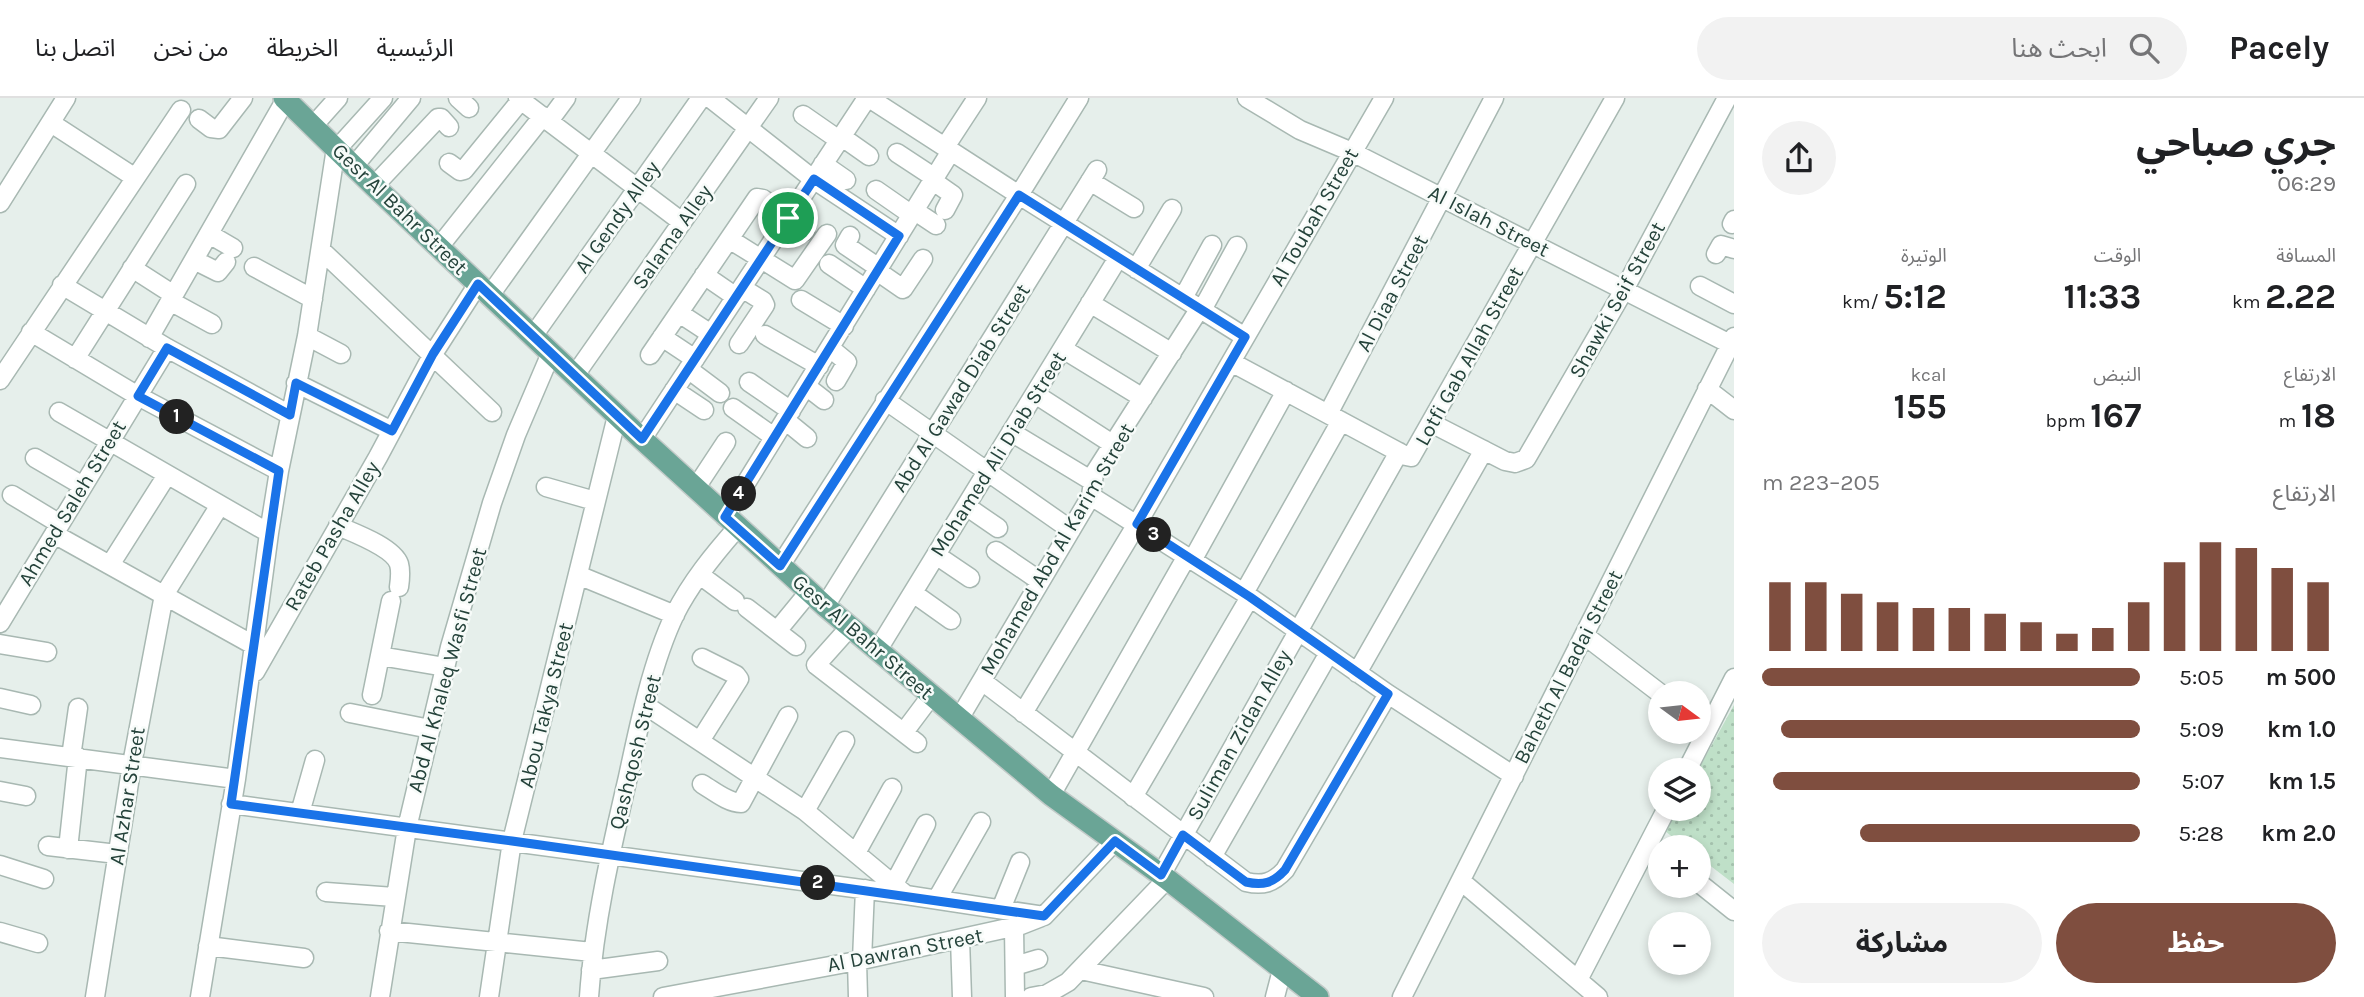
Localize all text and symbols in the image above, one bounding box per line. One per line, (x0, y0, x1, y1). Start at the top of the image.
search box (1697, 17, 2187, 80)
icon: search (2125, 29, 2163, 67)
text: Pacely (2229, 29, 2329, 67)
text: ابحث هنا (2011, 33, 2107, 64)
text: اتصل بنا (35, 34, 116, 62)
text: من نحن (154, 34, 229, 62)
text: الخريطة (267, 34, 339, 62)
text: الرئيسية (377, 34, 454, 62)
button: share (1762, 121, 1836, 195)
text: جري صباحي (2136, 121, 2336, 166)
street label: Gesr Al Bahr Street (328, 138, 473, 280)
street label: Al Toubah Street (1265, 144, 1363, 290)
street label: Al Gendy Alley (569, 156, 665, 278)
text: 06:29 (2277, 170, 2336, 197)
street label: Salama Alley (627, 180, 717, 294)
street label: Al Islah Street (1424, 180, 1554, 262)
pin (758, 188, 818, 248)
icon: arrive (769, 199, 807, 237)
street label: Shawki Seif Street (1564, 218, 1670, 382)
street label: Al Diaa Street (1351, 230, 1433, 356)
text: الوتيرة (1901, 245, 1947, 267)
text: الوقت (2094, 245, 2141, 267)
text: المسافة (2276, 245, 2336, 267)
street label: Lotfi Gab Allah Street (1410, 262, 1528, 450)
text: 5:12 (1883, 276, 1947, 317)
text: 11:33 (2063, 276, 2141, 317)
text: 2.22 (2265, 276, 2336, 317)
street label: Abd Al Gawad Diab Street (887, 279, 1035, 497)
text: /km (1842, 291, 1883, 313)
text: km (2232, 291, 2265, 313)
street label: Mohamed Ali Diab Street (925, 347, 1071, 561)
text: kcal (1910, 364, 1947, 386)
text: النبض (2093, 364, 2141, 386)
text: الارتفاع (2284, 364, 2336, 386)
text: 155 (1893, 386, 1947, 427)
text: 167 (2090, 395, 2141, 436)
text: 18 (2301, 395, 2336, 436)
pin: 1 (160, 400, 194, 434)
text: 1 (173, 405, 180, 427)
text: bpm (2046, 410, 2090, 432)
text: m (2279, 410, 2301, 432)
street label: Ahmed Saleh Street (13, 416, 131, 590)
street label: Mohamed Abd Al Karim Street (975, 419, 1139, 679)
street label: Rateb Pasha Alley (280, 457, 385, 615)
text: 205–223 m (1762, 469, 1880, 496)
pin: 4 (722, 476, 756, 512)
text: الارتفاع (2273, 480, 2336, 507)
text: 4 (733, 482, 744, 504)
pin: 3 (1136, 518, 1172, 552)
text: 3 (1148, 523, 1159, 545)
street label: Abd Al Khaleq Wasfi Street (403, 545, 491, 795)
street label: Baheth Al Badai Street (1509, 566, 1627, 768)
street label: Gesr Al Bahr Street (788, 569, 938, 705)
street label: Abou Takya Street (514, 620, 578, 790)
street label: Suliman Zidan Alley (1182, 645, 1296, 824)
text: 5:05 (2179, 664, 2224, 691)
text: 500 m (2266, 664, 2336, 691)
street label: Qashqosh Street (604, 672, 666, 832)
north arrow (1648, 681, 1712, 744)
map controls (1648, 681, 1711, 975)
text: 5:09 (2179, 716, 2224, 743)
text: 1.0 km (2267, 716, 2336, 743)
street label: Al Azhar Street (104, 725, 150, 867)
button: layers (1648, 758, 1711, 821)
text: 5:07 (2181, 768, 2224, 795)
text: 1.5 km (2268, 768, 2336, 795)
text: 5:28 (2178, 820, 2224, 847)
text: 2.0 km (2261, 820, 2336, 847)
button: + (1648, 835, 1711, 898)
pin: 2 (800, 866, 836, 900)
text: 2 (812, 871, 823, 893)
button: مشاركة (1762, 903, 2042, 983)
button: حفظ (2056, 903, 2336, 983)
button: − (1648, 912, 1711, 975)
street label: Al Dawran Street (825, 923, 985, 977)

